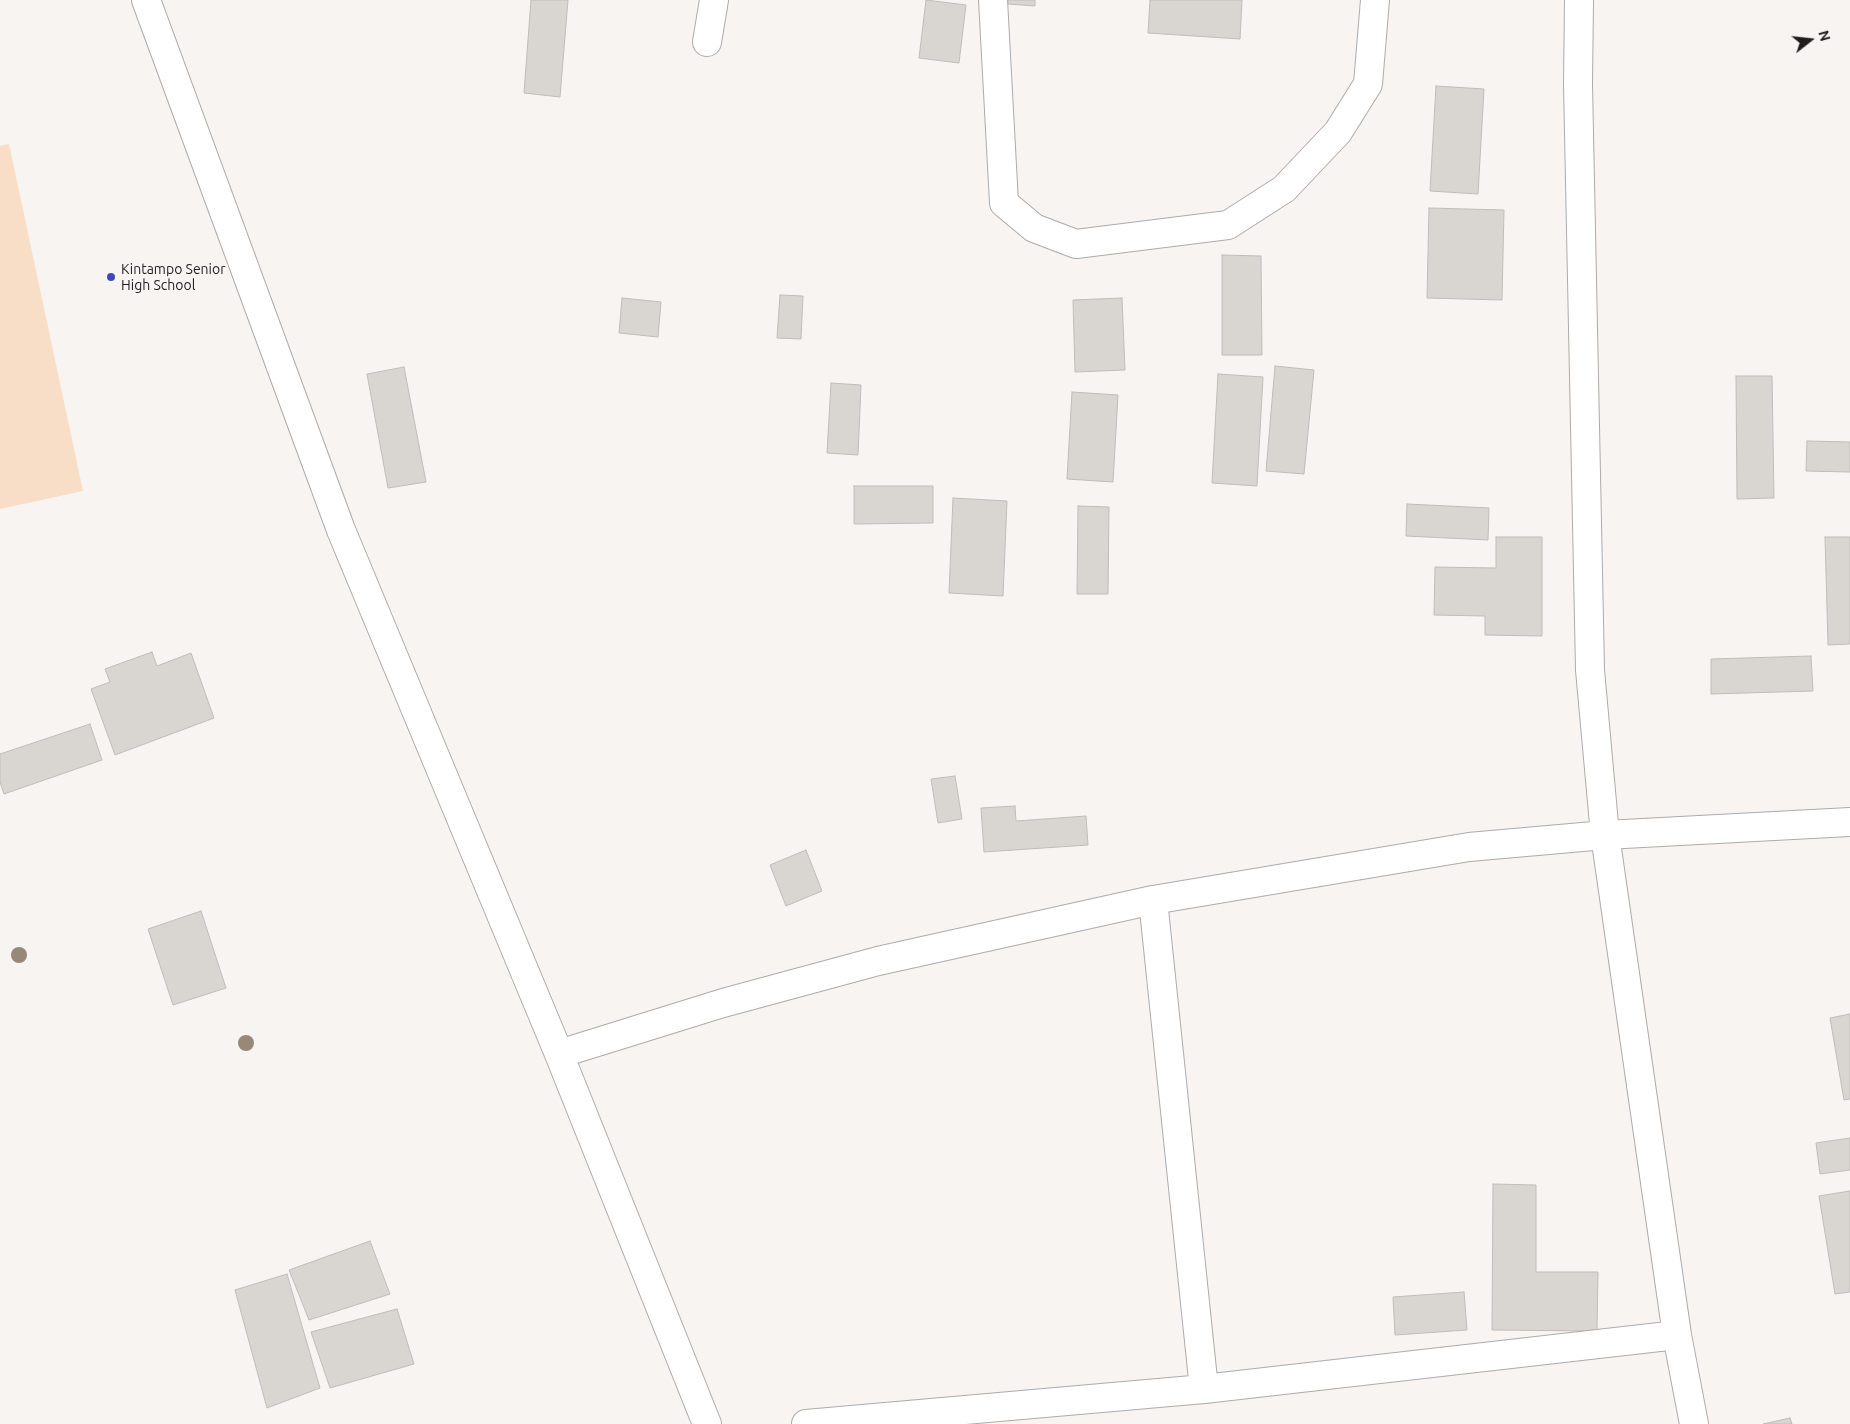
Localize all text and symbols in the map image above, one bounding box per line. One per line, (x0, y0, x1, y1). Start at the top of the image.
north arrow (1785, 15, 1835, 65)
text: N (1815, 29, 1834, 43)
place label: Kintampo Senior High School (121, 261, 225, 294)
marker: Kintampo Senior High School (105, 271, 117, 283)

